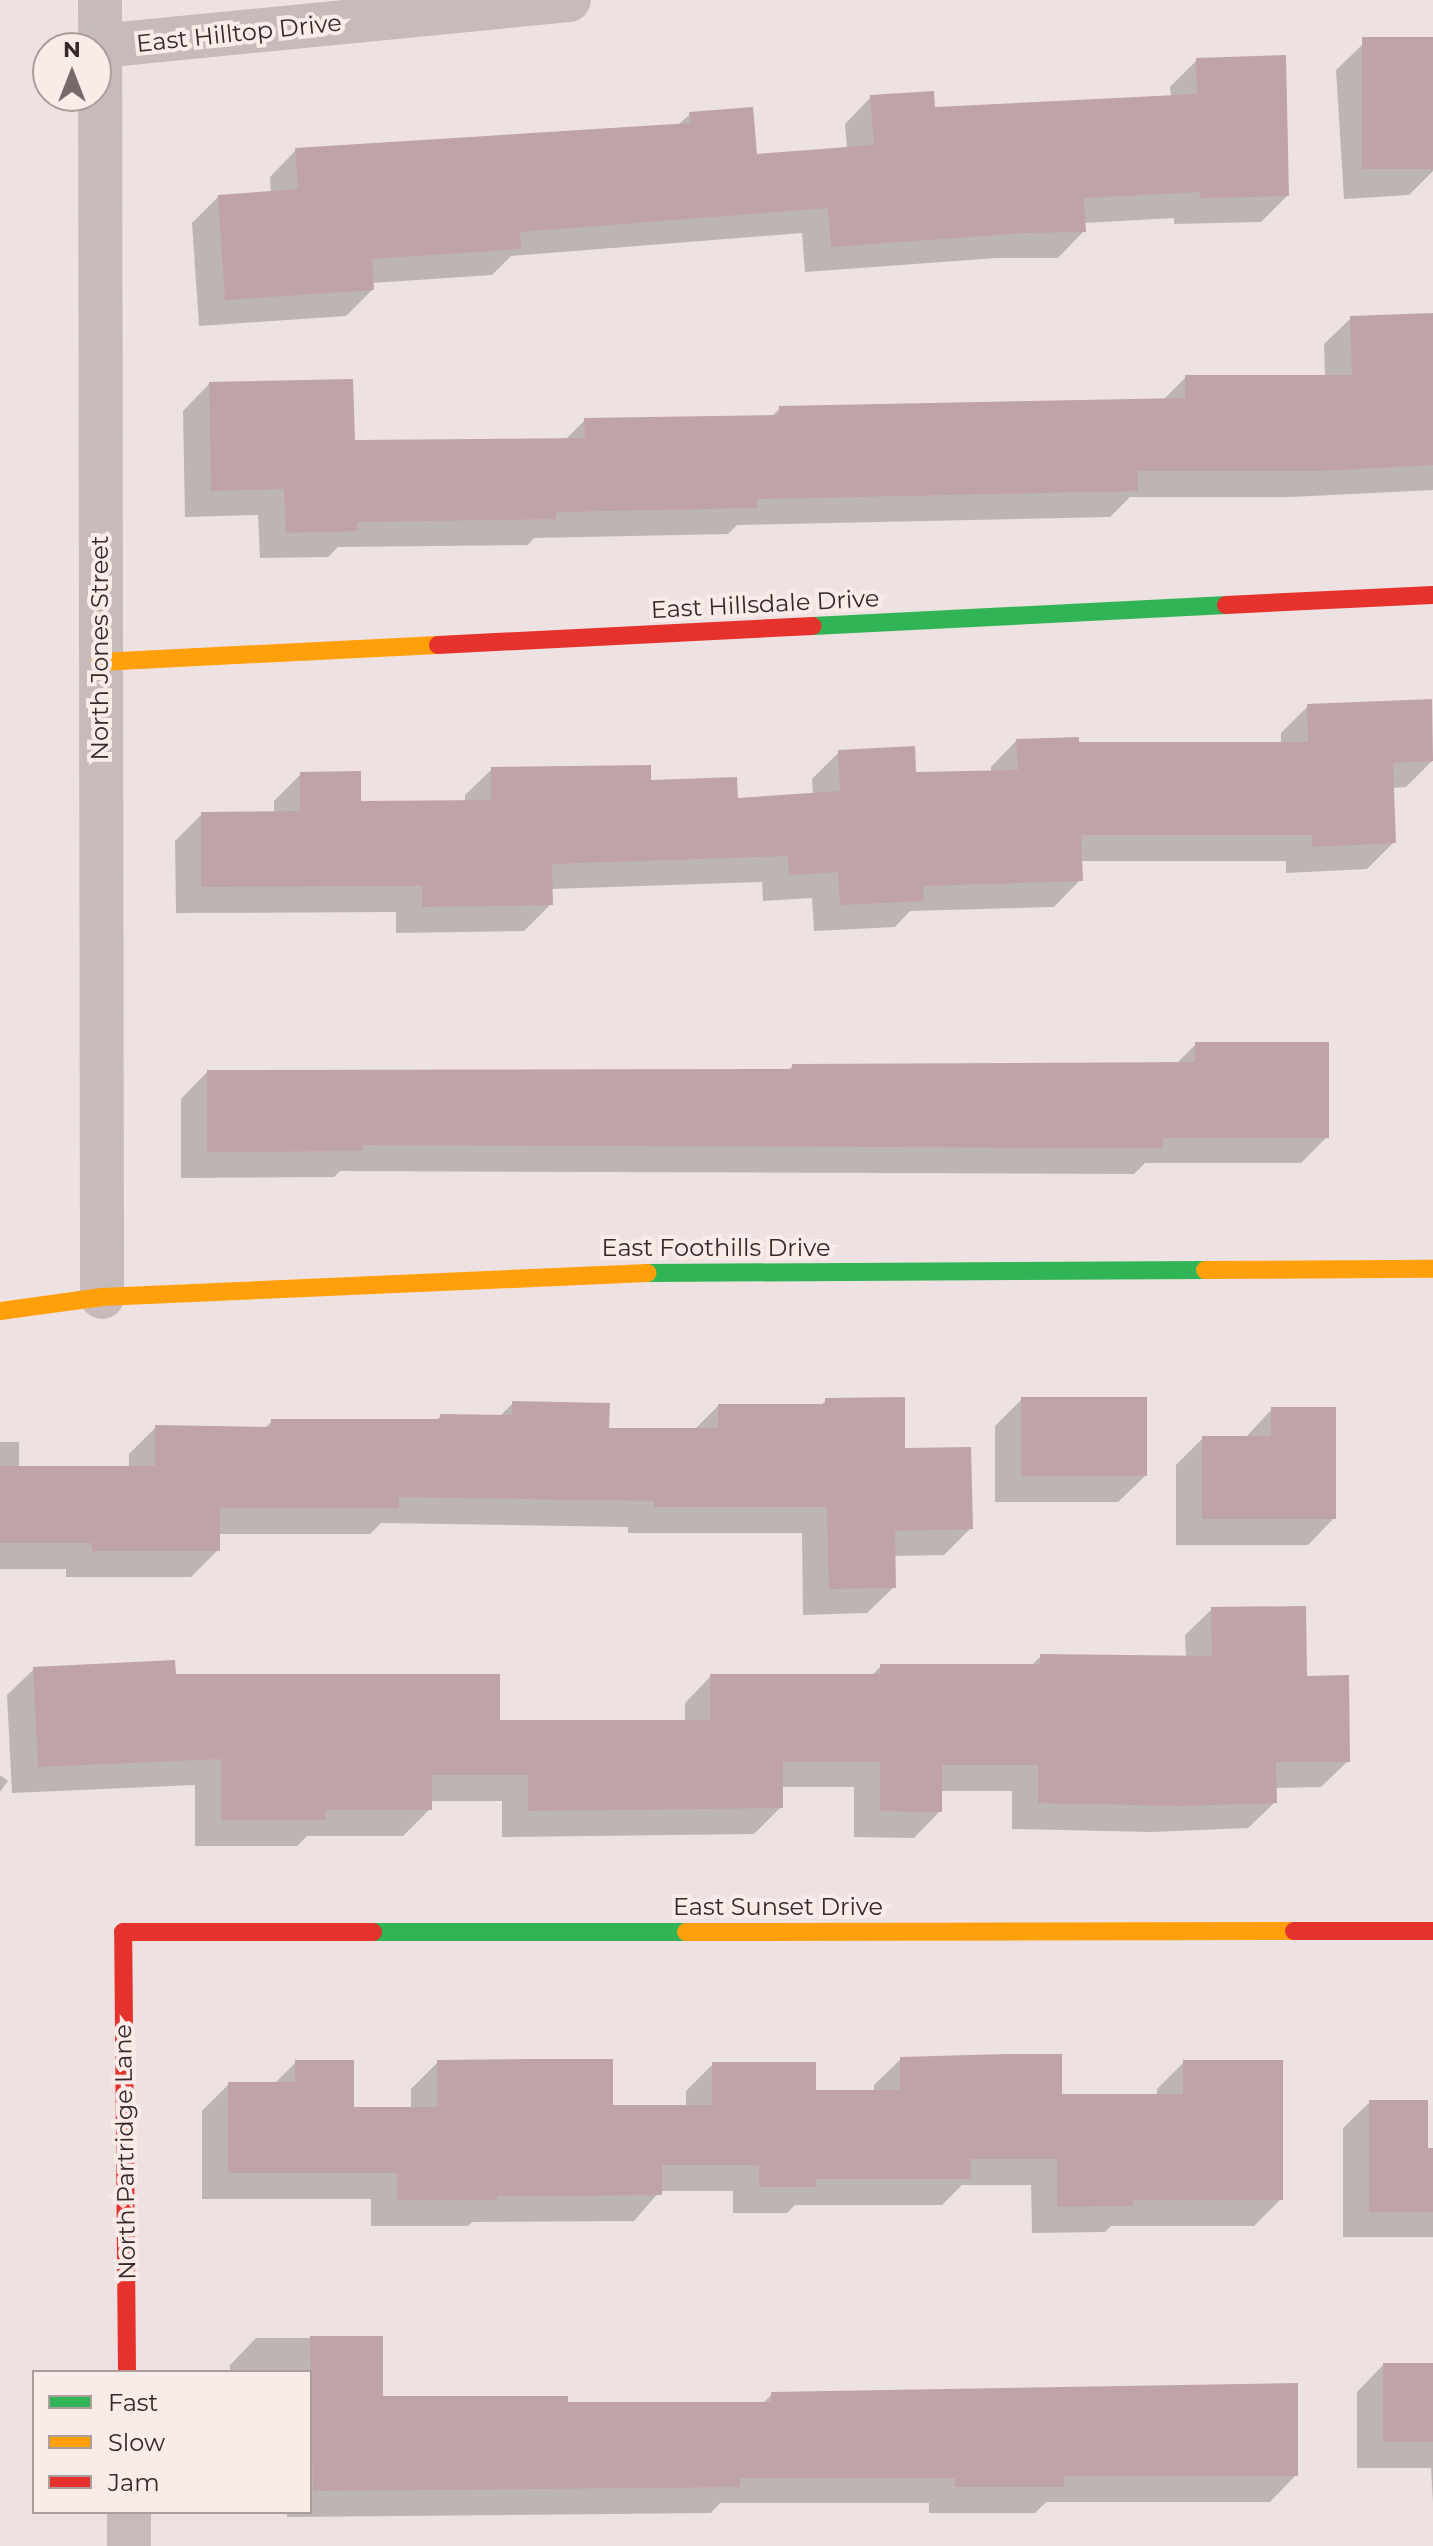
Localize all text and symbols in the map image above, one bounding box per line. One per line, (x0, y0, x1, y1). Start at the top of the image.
street label: East Hilltop Drive (135, 8, 343, 58)
north arrow (32, 32, 112, 112)
text: N (63, 36, 81, 63)
street label: North Jones Street (86, 535, 114, 761)
street label: East Hillsdale Drive (650, 584, 880, 624)
street label: East Foothills Drive (602, 1234, 830, 1262)
street label: East Sunset Drive (673, 1893, 883, 1921)
street label: North Partridge Lane (108, 2024, 142, 2280)
legend (32, 2370, 312, 2514)
text: Fast (108, 2388, 158, 2417)
text: Slow (108, 2428, 165, 2457)
text: Jam (108, 2468, 160, 2497)

